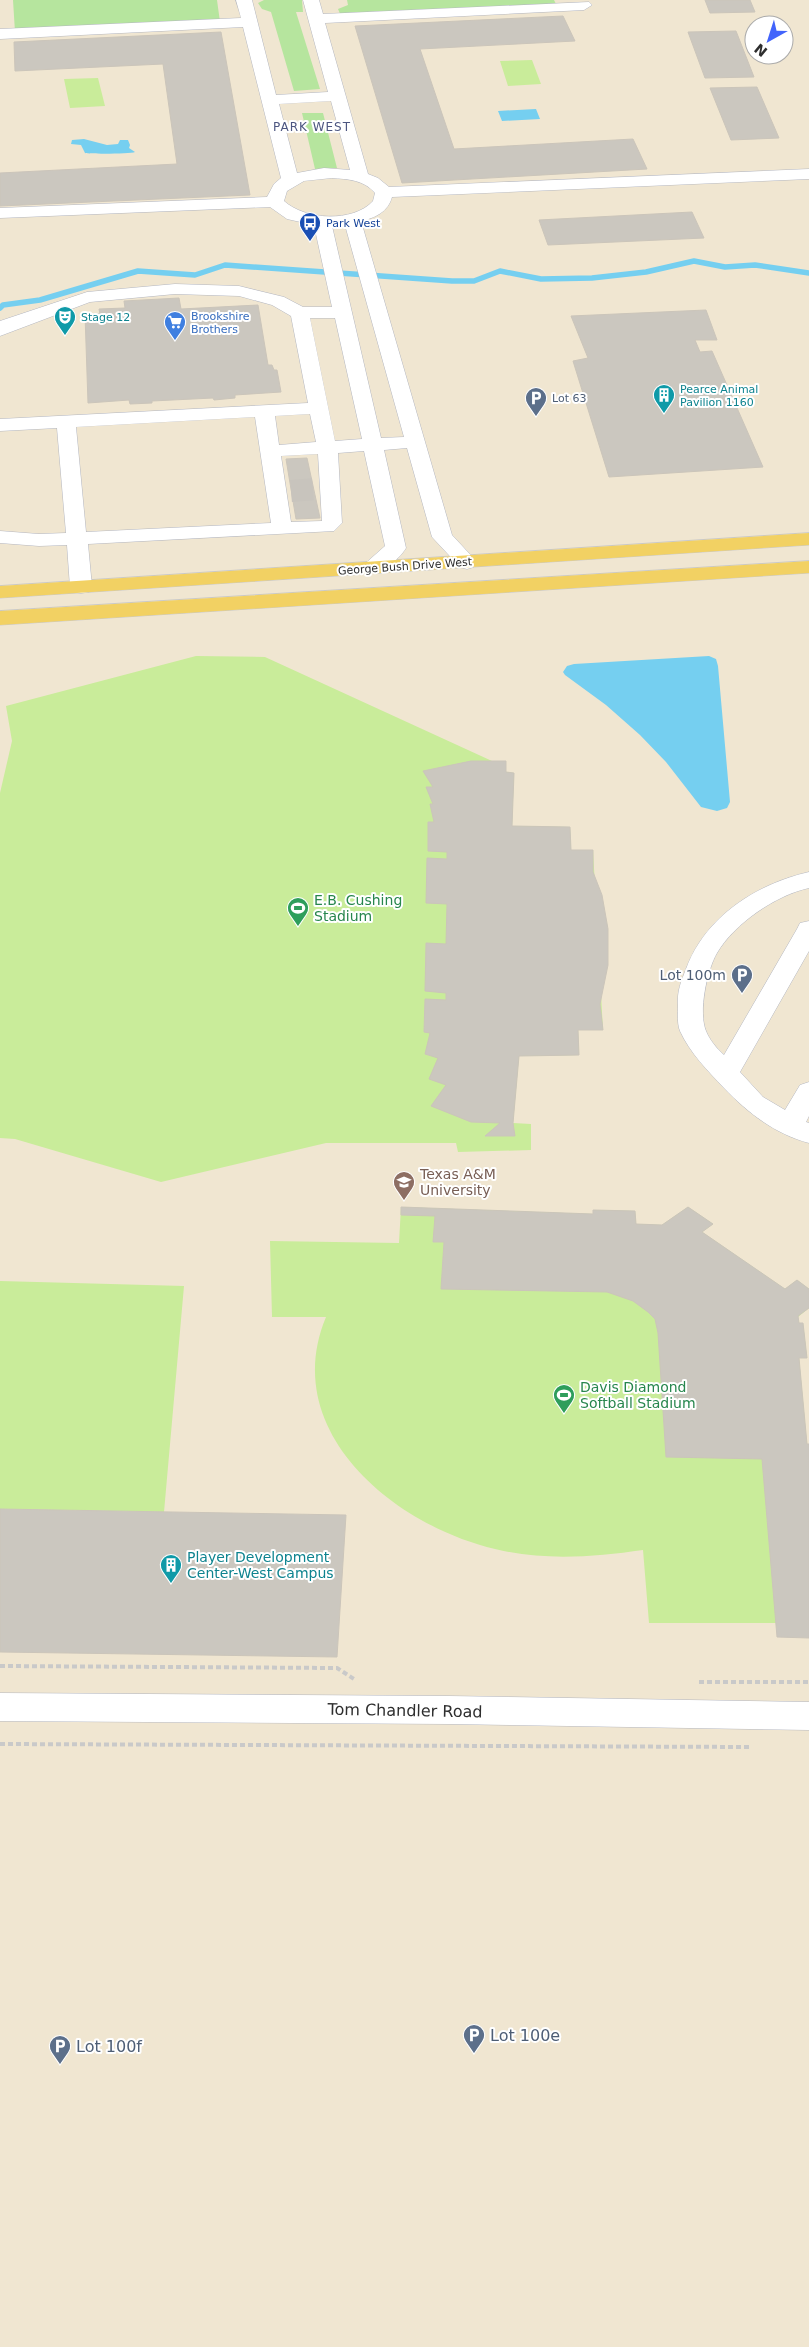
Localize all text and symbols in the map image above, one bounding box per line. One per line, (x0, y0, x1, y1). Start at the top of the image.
north arrow (744, 15, 794, 65)
text: N (751, 40, 770, 60)
district label: PARK WEST (273, 120, 351, 134)
bus stop icon: Park West (298, 211, 322, 242)
place label: Park West (326, 217, 381, 230)
theatre icon: Stage 12 (53, 305, 77, 336)
supermarket icon: Brookshire Brothers (163, 310, 187, 341)
place label: Brookshire Brothers (191, 310, 250, 336)
place label: Stage 12 (81, 311, 130, 324)
building icon: Pearce Animal Pavilion 1160 (652, 383, 676, 414)
place label: Pearce Animal Pavilion 1160 (680, 383, 758, 409)
parking icon: Lot 63 (524, 386, 548, 417)
place label: Lot 63 (552, 392, 586, 405)
street label: George Bush Drive West (338, 555, 473, 578)
place label: E.B. Cushing Stadium (314, 892, 402, 924)
sports icon: E.B. Cushing Stadium (286, 896, 310, 927)
parking icon: Lot 100m (730, 963, 754, 994)
place label: Lot 100m (660, 967, 726, 983)
place label: Texas A&M University (419, 1166, 496, 1198)
school or university icon: Texas A&M University (392, 1170, 416, 1201)
place label: Davis Diamond Softball Stadium (580, 1379, 696, 1411)
sports icon: Davis Diamond Softball Stadium (552, 1383, 576, 1414)
place label: Player Development Center-West Campus (187, 1549, 334, 1581)
building icon: Player Development Center-West Campus (159, 1553, 183, 1584)
street label: Tom Chandler Road (326, 1700, 483, 1721)
parking icon: Lot 100e (462, 2023, 486, 2054)
place label: Lot 100e (490, 2026, 560, 2045)
parking icon: Lot 100f (48, 2034, 72, 2065)
place label: Lot 100f (76, 2037, 142, 2056)

